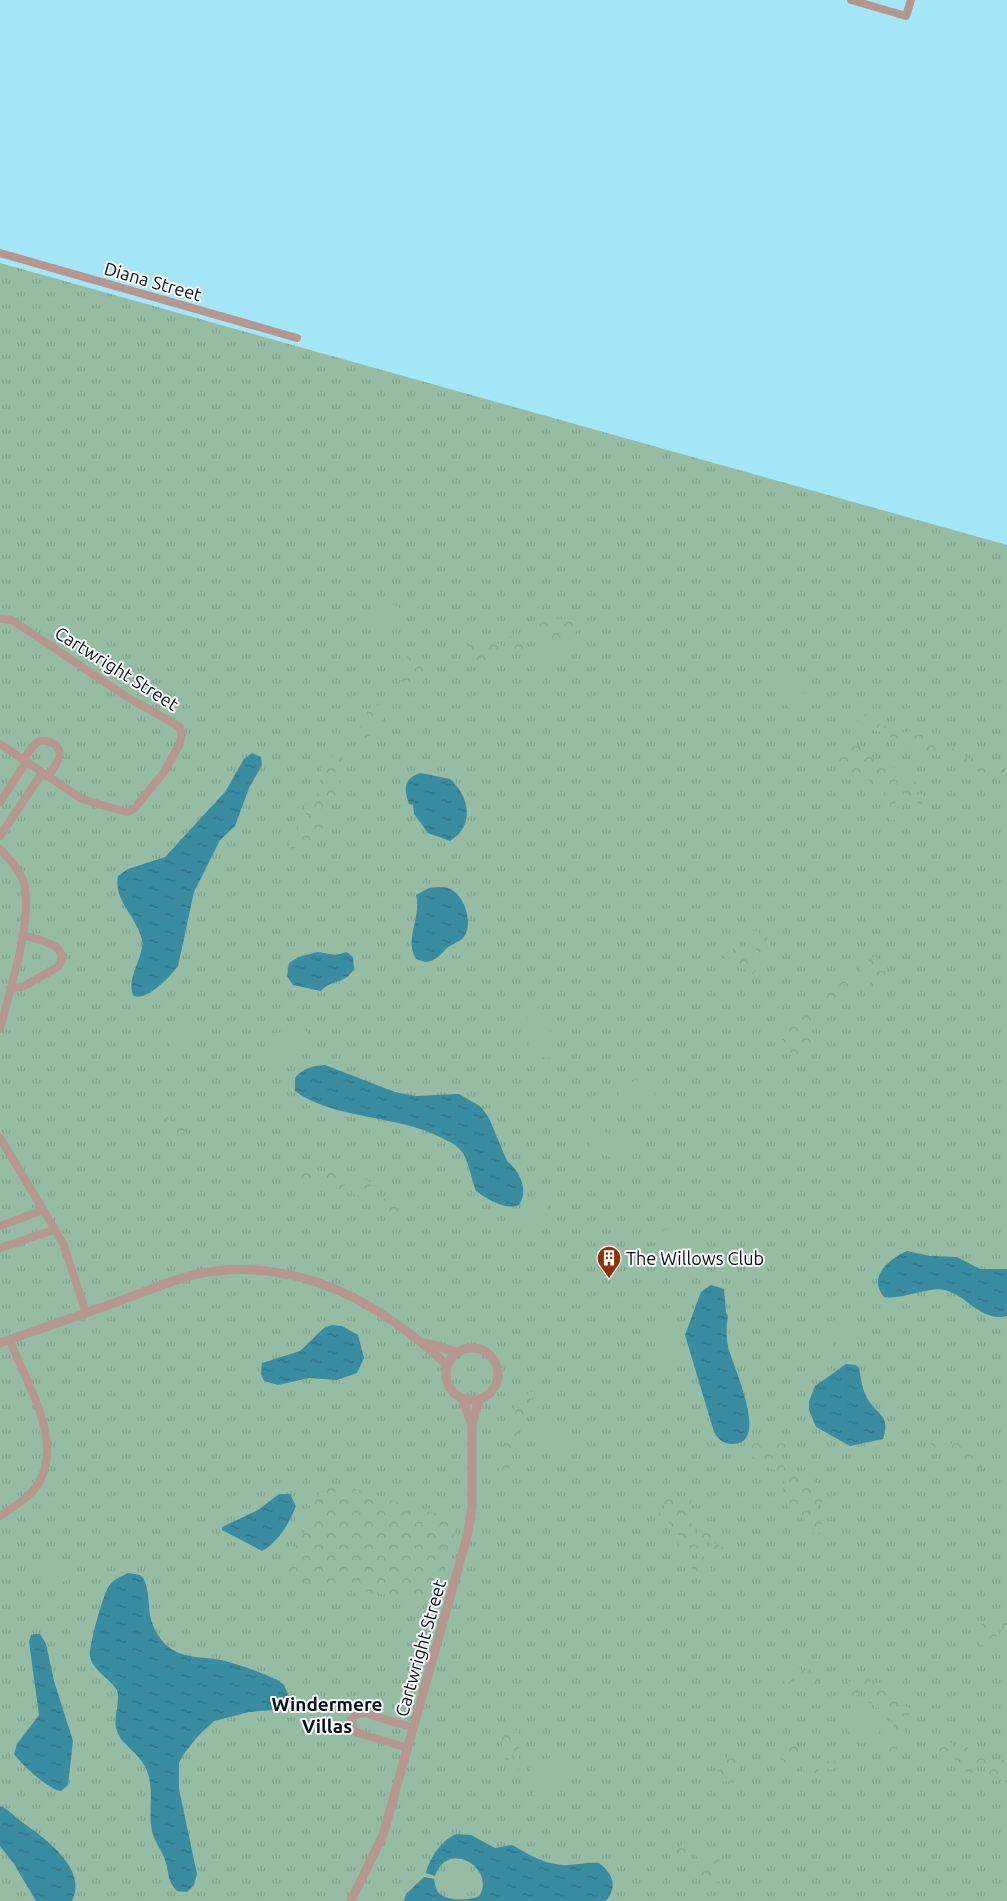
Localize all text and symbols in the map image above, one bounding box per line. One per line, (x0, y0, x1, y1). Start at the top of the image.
street label: Diana Street (102, 258, 204, 304)
street label: Cartwright Street (52, 622, 182, 714)
building icon: The Willows Club (596, 1245, 622, 1279)
place label: The Willows Club (626, 1248, 764, 1268)
street label: Cartwright Street (391, 1577, 449, 1719)
district label: Windermere Villas (271, 1693, 383, 1737)

